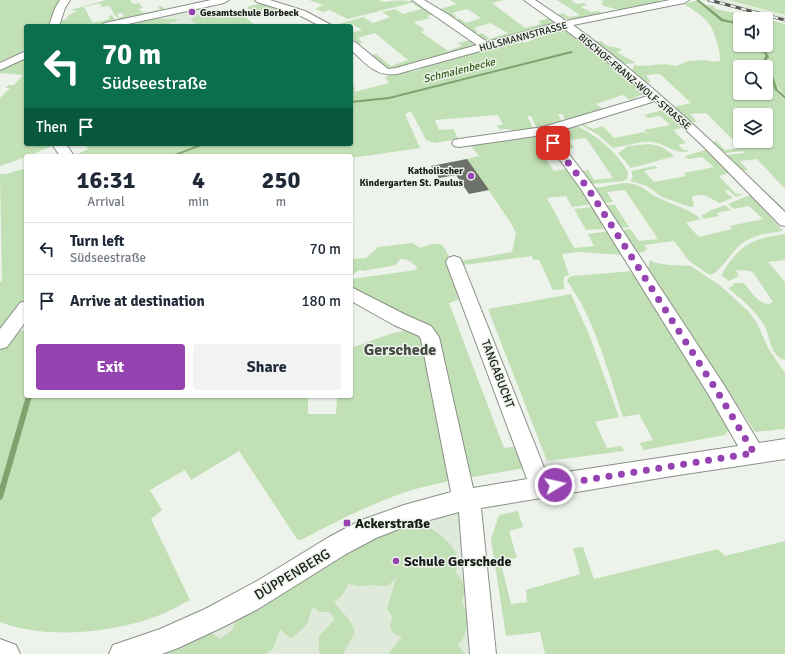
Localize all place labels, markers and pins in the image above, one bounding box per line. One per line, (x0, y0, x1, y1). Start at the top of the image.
marker: Gesamtschule Borbeck (187, 7, 197, 17)
place label: Gesamtschule Borbeck (200, 7, 300, 19)
pin (536, 126, 570, 160)
place label: Katholischer Kindergarten St. Paulus (359, 165, 464, 189)
marker: Katholischer Kindergarten St. Paulus (466, 171, 476, 181)
place label: Ackerstraße (355, 515, 430, 532)
marker: Ackerstraße (342, 518, 352, 528)
place label: Schule Gerschede (404, 553, 512, 570)
marker: Schule Gerschede (391, 556, 401, 566)

